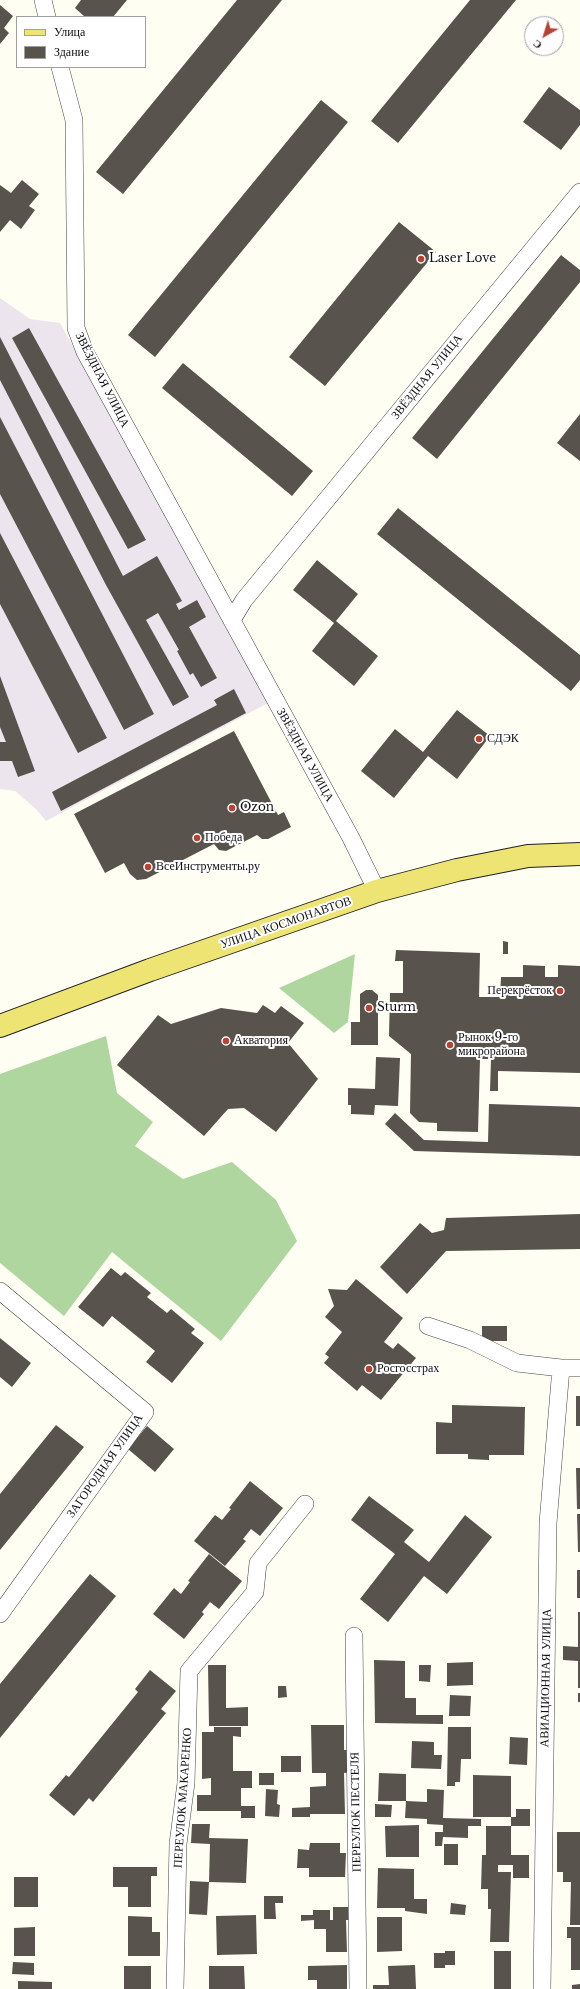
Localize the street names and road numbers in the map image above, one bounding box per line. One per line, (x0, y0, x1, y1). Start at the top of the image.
street label: ЗВЁЗДНАЯ УЛИЦА (72, 330, 132, 430)
street label: ЗВЁЗДНАЯ УЛИЦА (388, 332, 466, 422)
street label: ЗВЁЗДНАЯ УЛИЦА (273, 706, 337, 804)
street label: УЛИЦА КОСМОНАВТОВ (219, 894, 353, 952)
street label: ЗАГОРОДНАЯ УЛИЦА (64, 1411, 146, 1521)
street label: АВИАЦИОННАЯ УЛИЦА (538, 1609, 554, 1747)
street label: ПЕРЕУЛОК МАКАРЕНКО (171, 1727, 195, 1869)
street label: ПЕРЕУЛОК ПЕСТЕЛЯ (348, 1752, 364, 1872)

